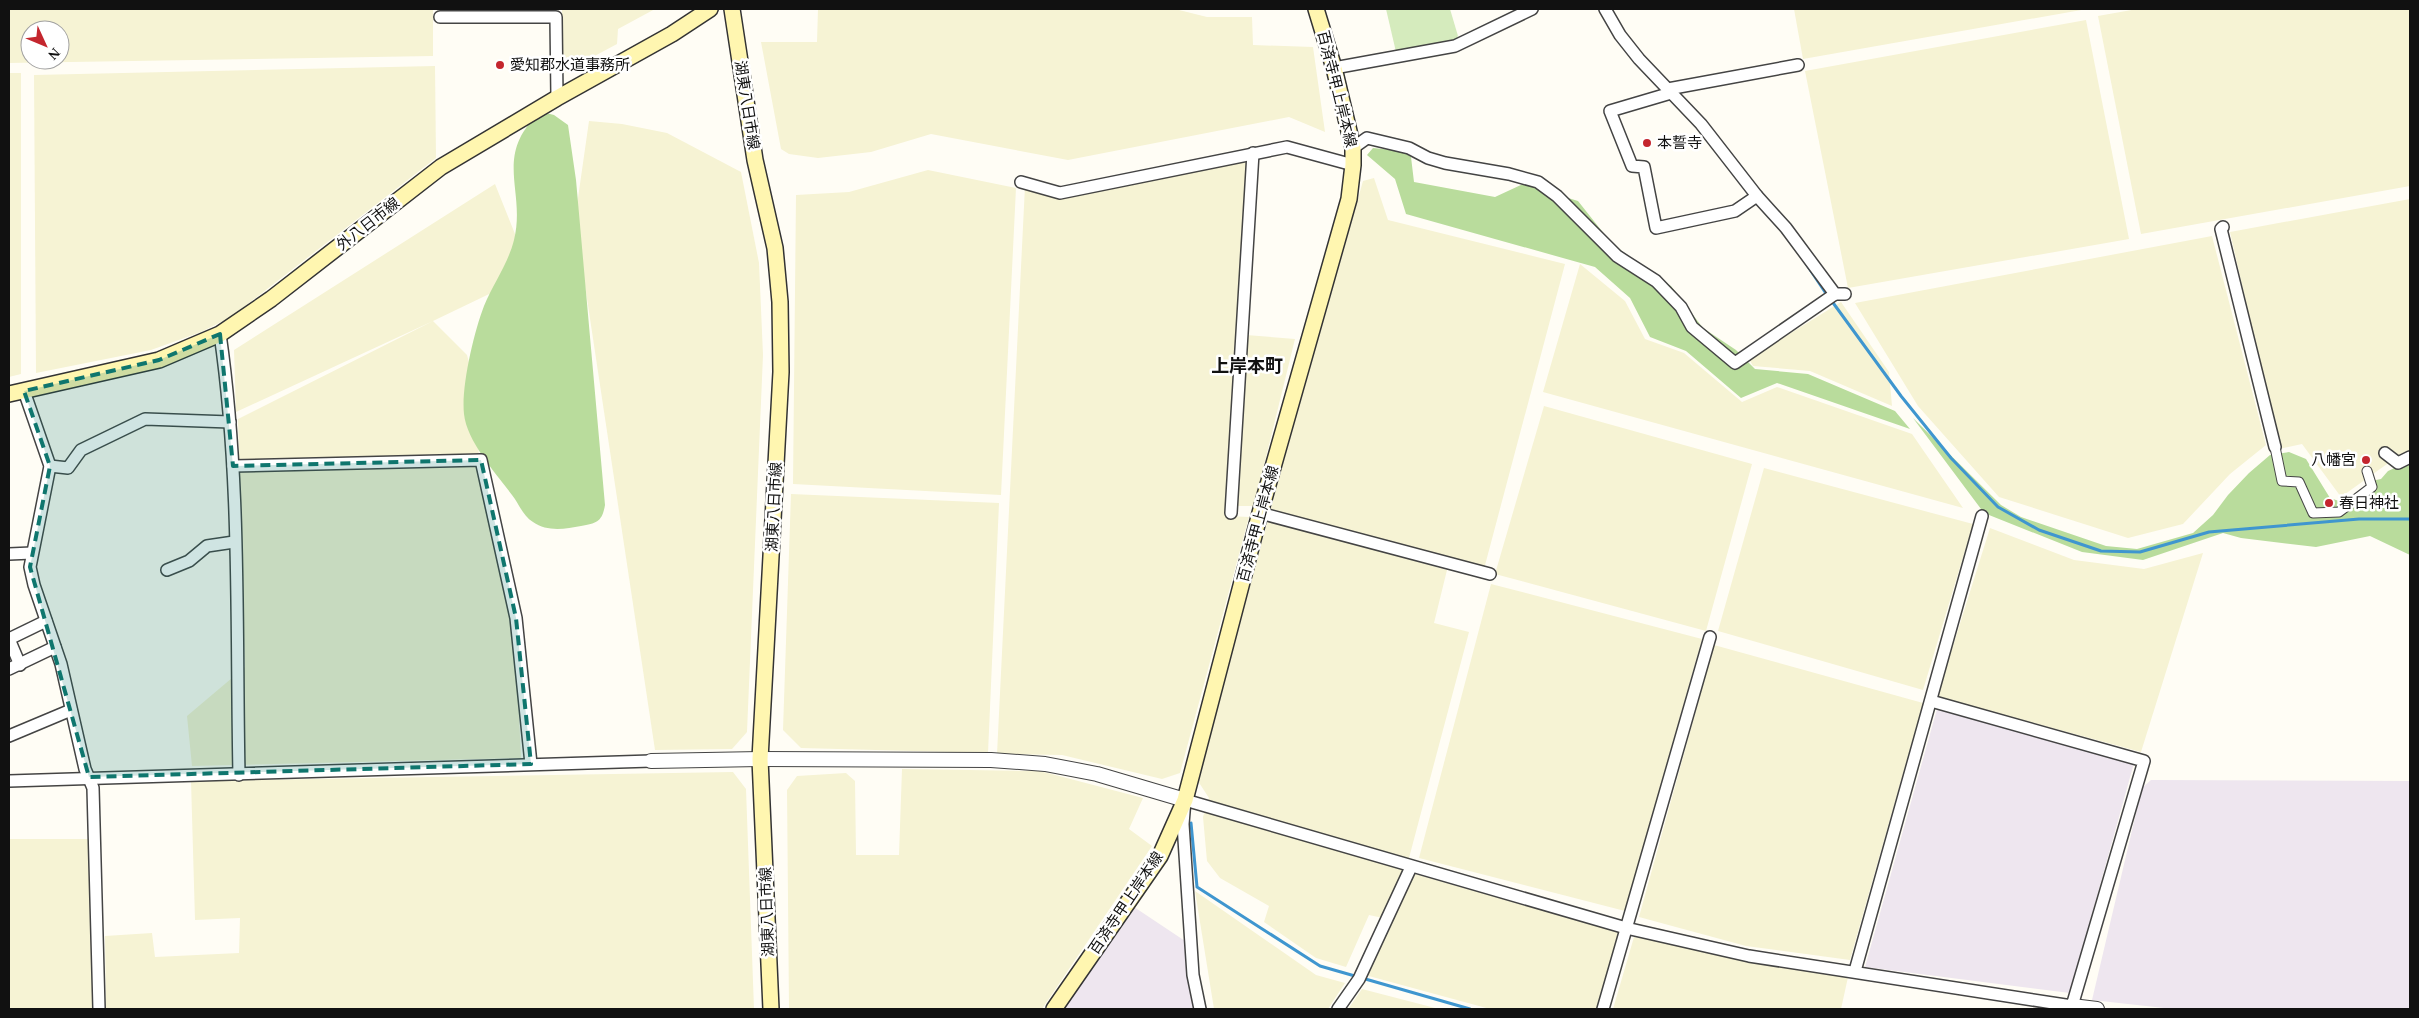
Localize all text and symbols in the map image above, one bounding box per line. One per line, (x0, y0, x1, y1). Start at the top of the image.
north arrow (20, 20, 70, 70)
street label: 百済寺甲上岸本線 (1315, 29, 1359, 149)
text: N (45, 45, 63, 63)
place label: 愛知郡水道事務所 (510, 57, 630, 73)
marker: 愛知郡水道事務所 (494, 59, 506, 71)
street label: 湖東八日市線 (732, 59, 762, 151)
place label: 本誓寺 (1657, 135, 1702, 151)
marker: 本誓寺 (1641, 137, 1653, 149)
street label: 外八日市線 (334, 195, 402, 253)
district label: 上岸本町 (1211, 356, 1283, 376)
place label: 八幡宮 (2311, 452, 2356, 468)
marker: 八幡宮 (2360, 454, 2372, 466)
street label: 湖東八日市線 (764, 462, 784, 552)
street label: 百済寺甲上岸本線 (1235, 464, 1281, 584)
place label: 春日神社 (2339, 495, 2399, 511)
marker: 春日神社 (2323, 497, 2335, 509)
street label: 百済寺甲上岸本線 (1086, 849, 1166, 957)
street label: 湖東八日市線 (757, 867, 777, 957)

